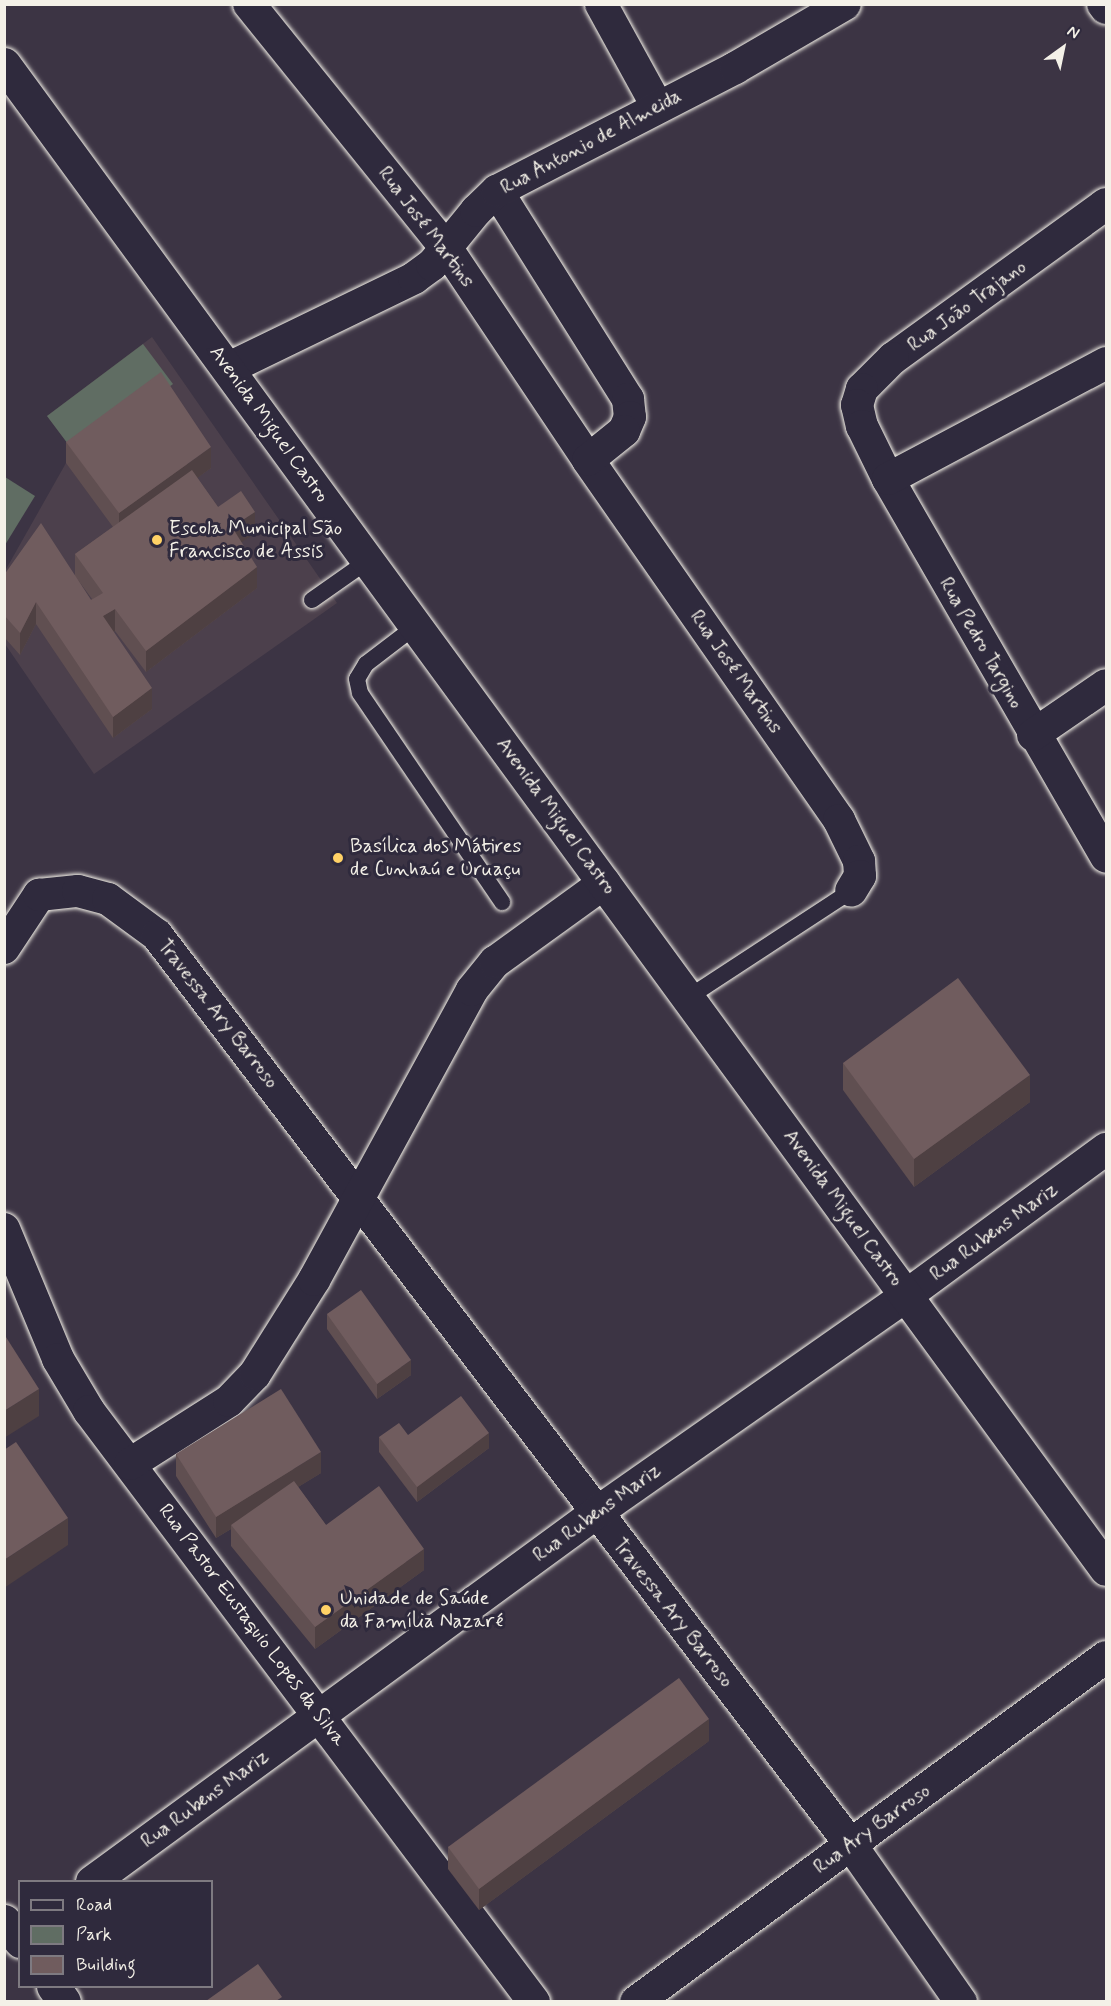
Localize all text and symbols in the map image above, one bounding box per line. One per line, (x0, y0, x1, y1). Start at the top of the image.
north arrow (1033, 18, 1093, 78)
text: N (1063, 21, 1083, 44)
street label: Rua Antonio de Almeida (496, 84, 686, 200)
street label: Rua José Martins (372, 161, 480, 293)
street label: Rua João Trajano (903, 255, 1031, 357)
street label: Avenida Miguel Castro (205, 343, 333, 505)
place label: Escola Municipal São Francisco de Assis (169, 516, 342, 563)
marker: Escola Municipal São Francisco de Assis (150, 533, 164, 547)
street label: Rua Pedro Targino (934, 573, 1028, 713)
street label: Rua José Martins (684, 605, 788, 739)
street label: Avenida Miguel Castro (492, 735, 620, 897)
place label: Basílica dos Mátires de Cunhaú e Uruaçu (350, 834, 522, 881)
marker: Basílica dos Mátires de Cunhaú e Uruaçu (331, 851, 345, 865)
street label: Travessa Ary Barroso (153, 935, 283, 1093)
street label: Avenida Miguel Castro (779, 1127, 907, 1289)
street label: Rua Rubens Mariz (926, 1178, 1062, 1286)
street label: Rua Rubens Mariz (529, 1459, 665, 1567)
street label: Rua Pastor Eustaquio Lopes da Silva (156, 1503, 348, 1747)
street label: Travessa Ary Barroso (608, 1534, 738, 1692)
place label: Unidade de Saúde da Família Nazaré (340, 1586, 499, 1633)
marker: Unidade de Saúde da Família Nazaré (317, 1601, 335, 1619)
street label: Rua Rubens Mariz (137, 1745, 273, 1853)
street label: Rua Ary Barroso (809, 1779, 935, 1879)
legend (18, 1880, 213, 1988)
text: Road (76, 1893, 112, 1917)
text: Park (76, 1923, 112, 1947)
text: Building (76, 1953, 136, 1977)

